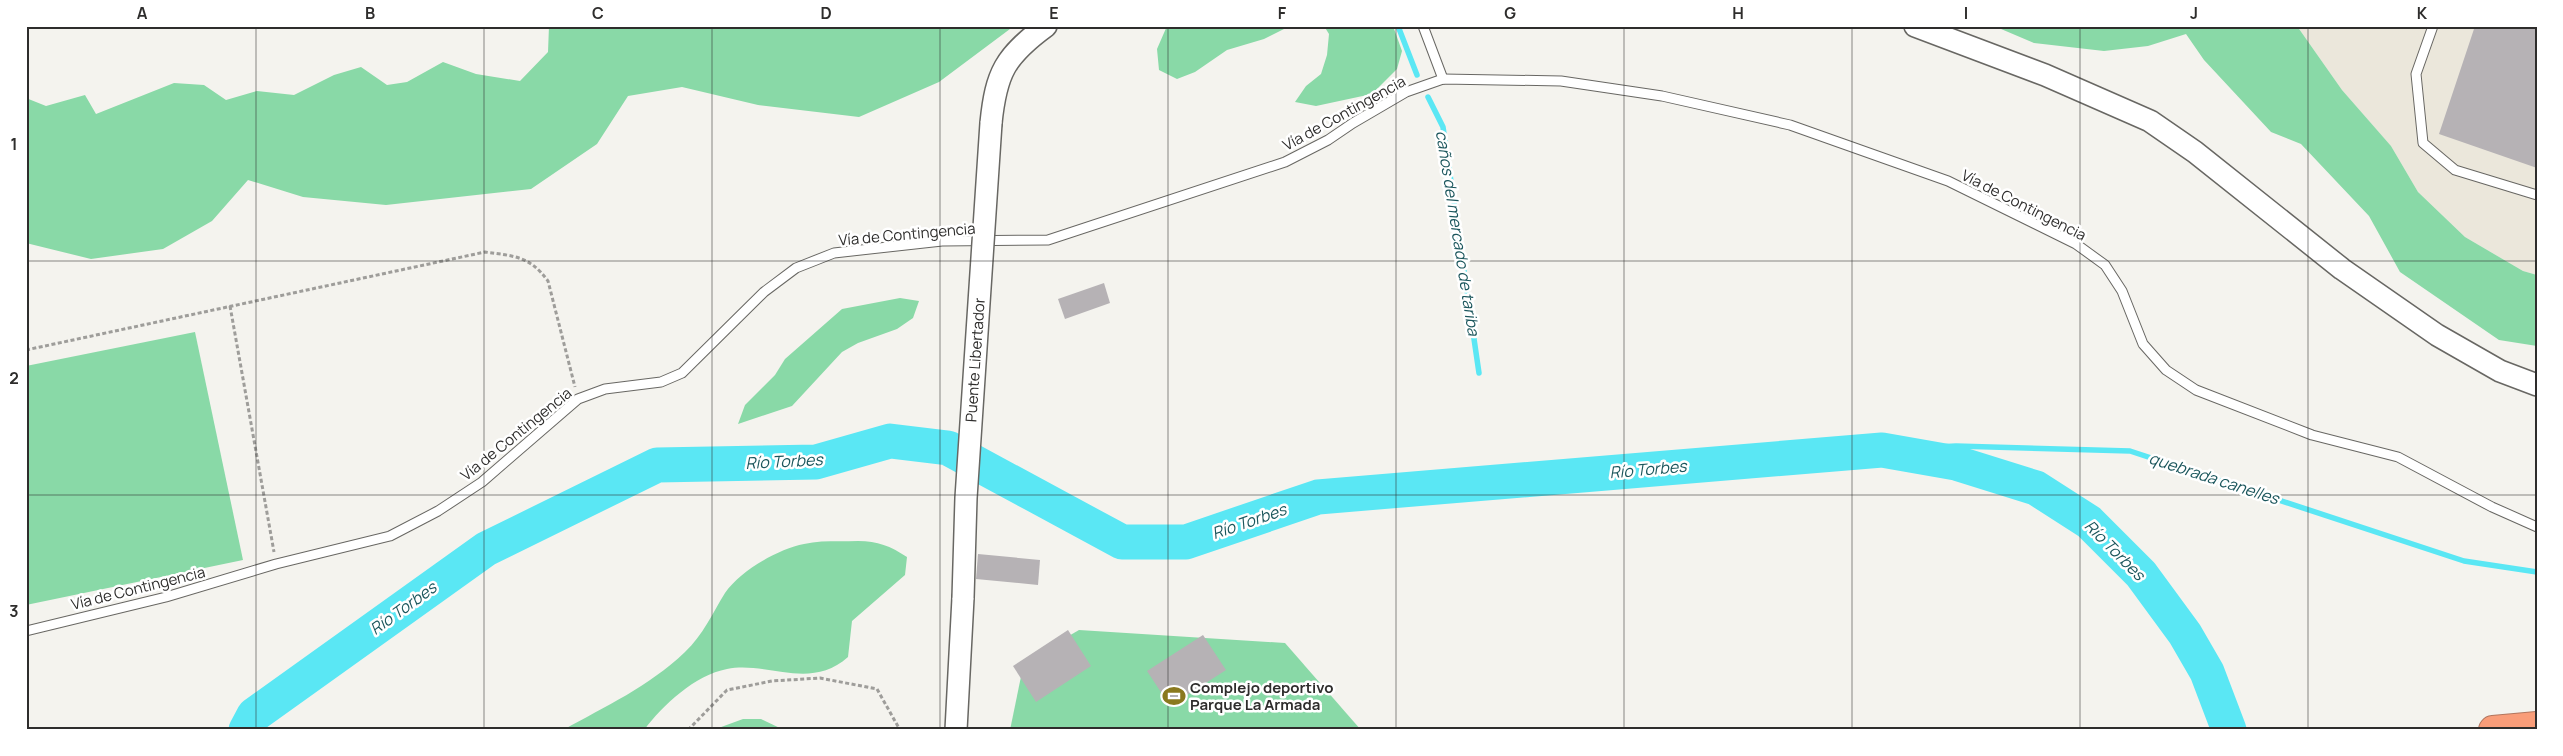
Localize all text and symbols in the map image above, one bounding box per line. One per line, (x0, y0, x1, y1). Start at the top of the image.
text: A (137, 2, 148, 24)
text: B (365, 2, 375, 24)
text: C (592, 2, 604, 24)
text: D (820, 2, 832, 24)
text: E (1049, 2, 1059, 24)
text: F (1278, 2, 1287, 24)
text: G (1504, 2, 1516, 24)
text: H (1732, 2, 1744, 24)
text: I (1964, 2, 1968, 24)
text: J (2190, 2, 2198, 24)
text: K (2417, 2, 2428, 24)
street label: Vía de Contingencia (1279, 71, 1409, 155)
water label: caños del mercado de tariba (1431, 129, 1485, 338)
text: 1 (10, 133, 18, 155)
street label: Vía de Contingencia (1958, 164, 2090, 246)
street label: Vía de Contingencia (838, 218, 976, 250)
street label: Puente Libertador (960, 297, 990, 423)
text: 2 (9, 367, 19, 389)
street label: Vía de Contingencia (456, 383, 576, 485)
water label: quebrada canelles (2146, 447, 2283, 510)
water label: Río Torbes (745, 448, 825, 474)
water label: Río Torbes (1609, 455, 1689, 483)
water label: Río Torbes (1209, 498, 1291, 544)
water label: Río Torbes (2080, 515, 2151, 586)
street label: Vía de Contingencia (69, 561, 207, 615)
water label: Río Torbes (365, 575, 442, 640)
text: 3 (9, 600, 19, 622)
place label: Complejo deportivo Parque La Armada (1190, 677, 1333, 715)
sports icon: Complejo deportivo Parque La Armada (1161, 683, 1187, 709)

